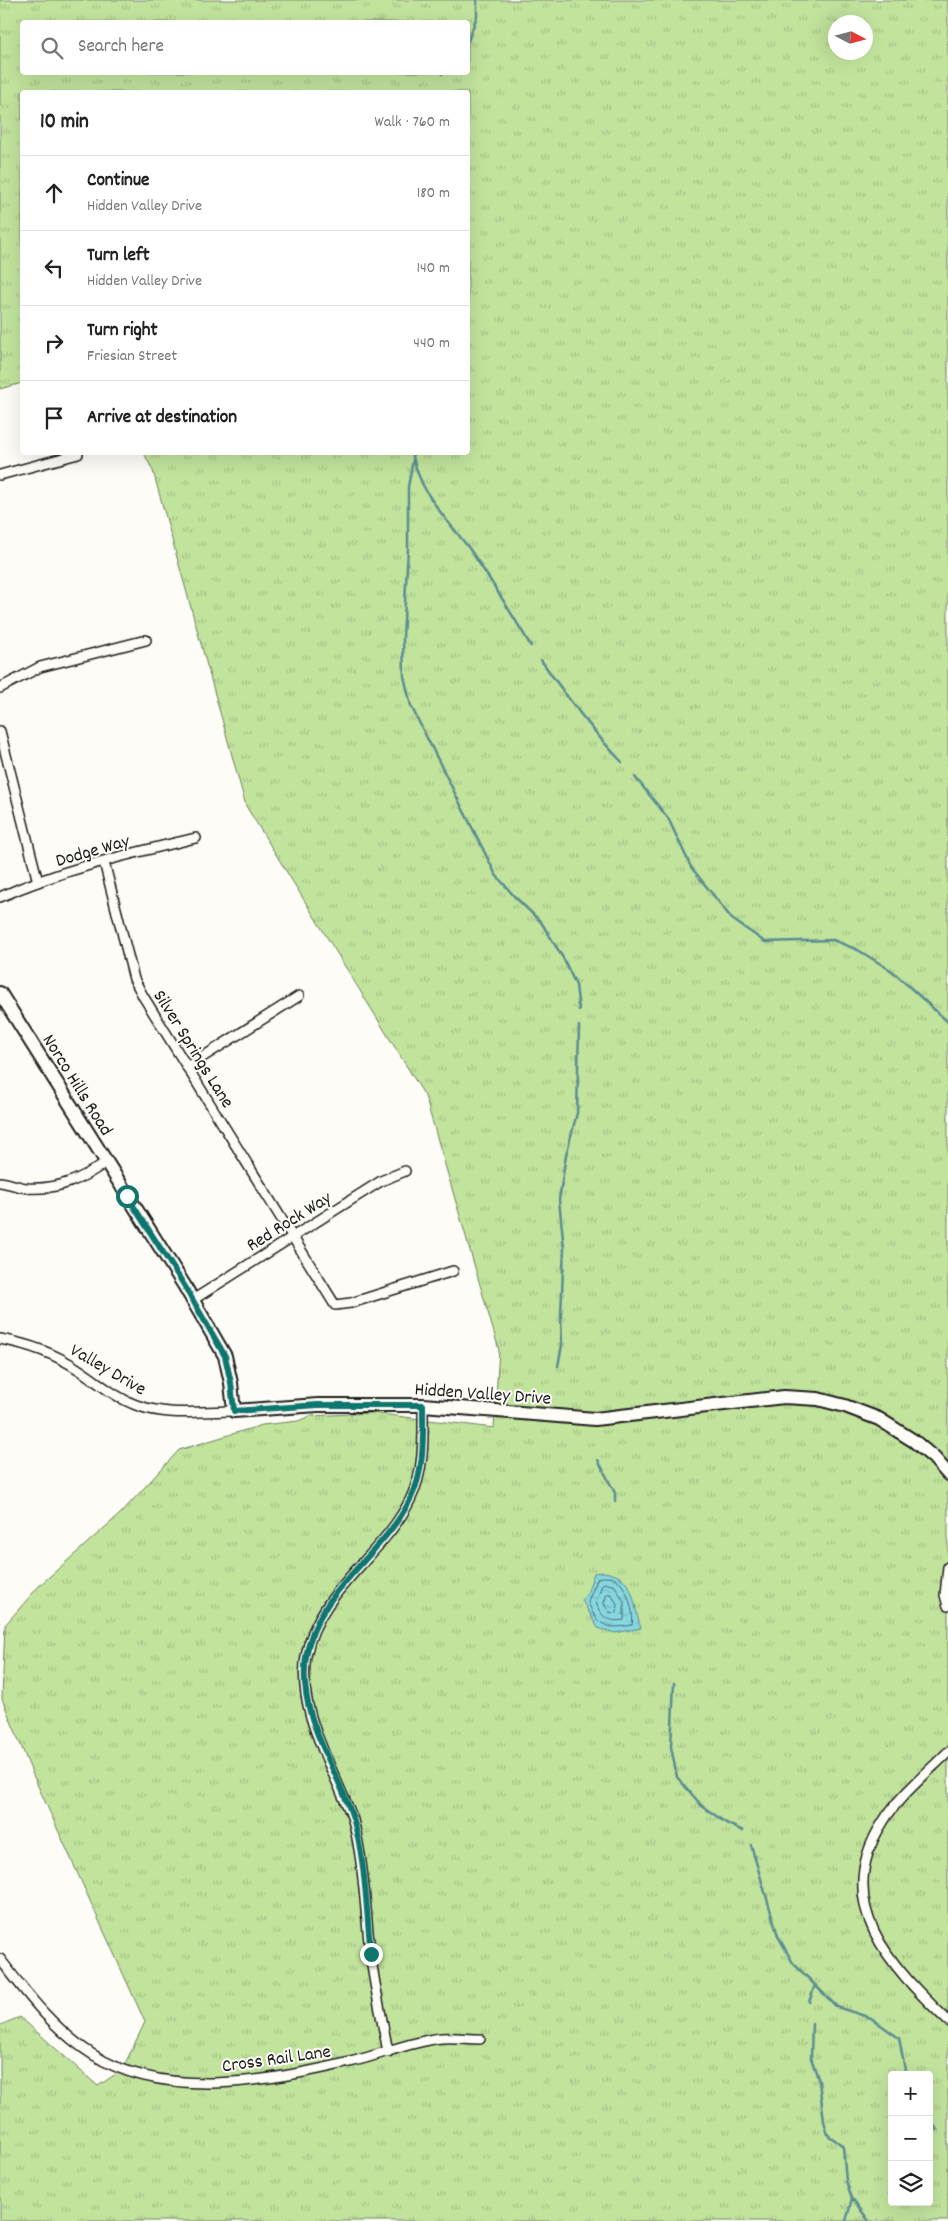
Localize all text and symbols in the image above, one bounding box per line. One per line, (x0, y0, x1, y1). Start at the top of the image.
north arrow (828, 15, 873, 60)
search box (20, 20, 470, 75)
icon: search (38, 34, 66, 62)
text: Search here (78, 34, 164, 61)
text: 10 min (40, 108, 89, 138)
text: Walk · 760 m (375, 111, 450, 134)
text: Continue (87, 168, 149, 195)
icon: ahead (40, 179, 68, 207)
text: 180 m (417, 182, 450, 205)
text: Hidden Valley Drive (87, 195, 202, 218)
text: Turn left (87, 243, 150, 270)
icon: left (40, 254, 68, 282)
text: 140 m (416, 257, 450, 280)
text: Hidden Valley Drive (87, 270, 202, 293)
text: Turn right (87, 318, 158, 345)
icon: right (40, 329, 68, 357)
text: 440 m (413, 332, 450, 355)
text: Friesian Street (87, 345, 177, 368)
icon: arrive (40, 404, 68, 432)
text: Arrive at destination (87, 405, 237, 432)
street label: Dodge Way (53, 829, 133, 876)
street label: Silver Springs Lane (145, 985, 239, 1114)
street label: Norco Hills Road (34, 1030, 118, 1142)
route start (116, 1185, 139, 1208)
street label: Red Rock Way (242, 1186, 338, 1260)
street label: Valley Drive (64, 1338, 150, 1404)
street label: Hidden Valley Drive (414, 1377, 552, 1414)
route end (360, 1943, 383, 1966)
street label: Cross Rail Lane (220, 2039, 333, 2081)
map controls (888, 2071, 933, 2206)
button: + (888, 2071, 933, 2116)
button: − (888, 2116, 933, 2161)
button: layers (888, 2161, 933, 2206)

